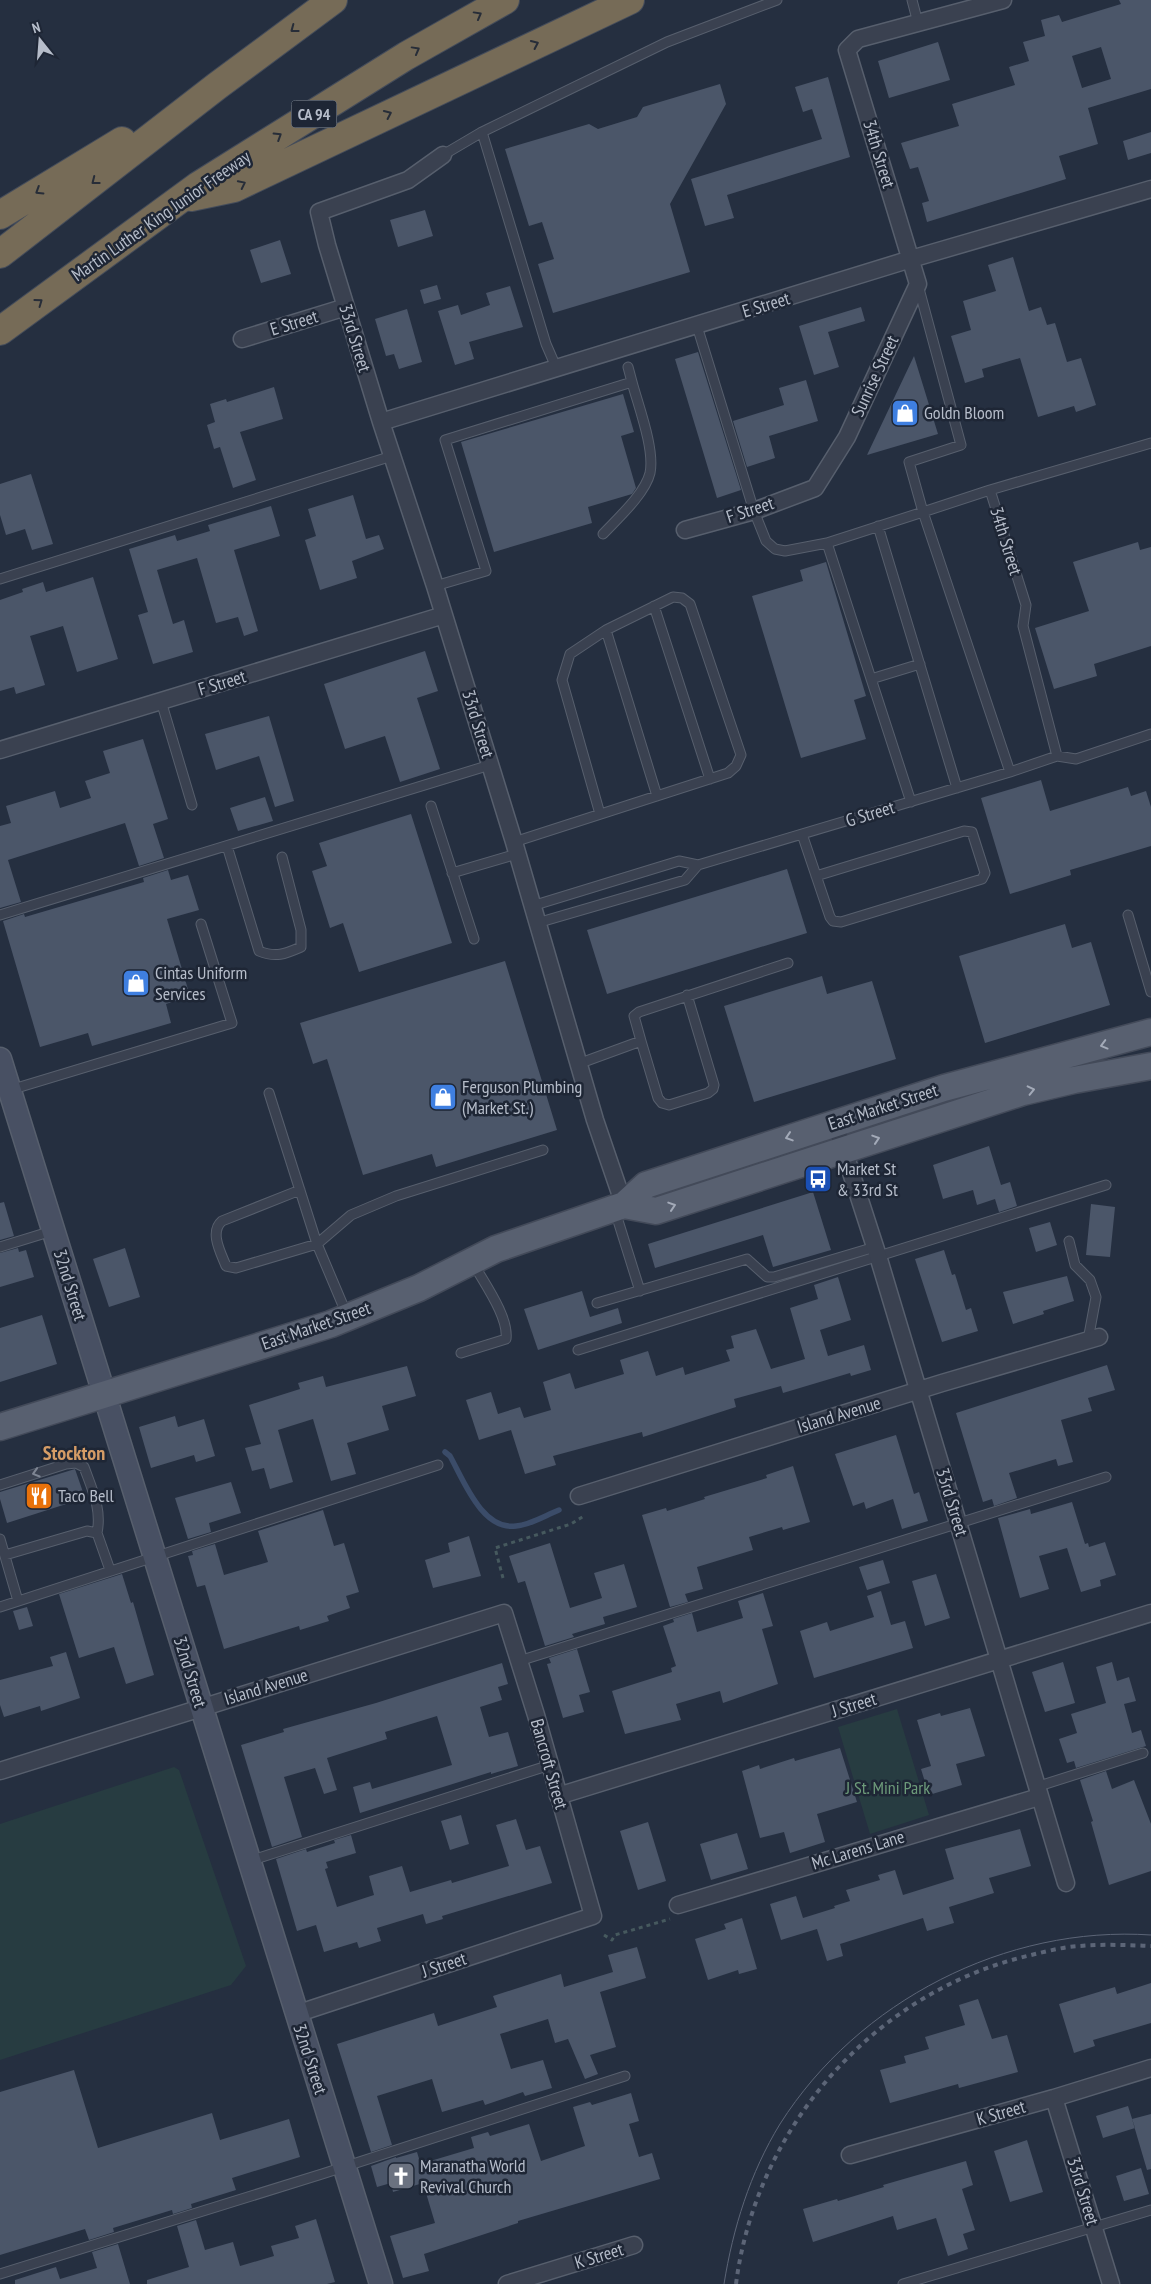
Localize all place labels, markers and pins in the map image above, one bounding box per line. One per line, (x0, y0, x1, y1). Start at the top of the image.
shop icon: Goldn Bloom (890, 398, 920, 428)
place label: Goldn Bloom (924, 401, 1004, 424)
place label: Cintas Uniform Services (155, 961, 247, 1005)
shop icon: Cintas Uniform Services (121, 968, 151, 998)
place label: Ferguson Plumbing (Market St.) (462, 1075, 582, 1119)
shop icon: Ferguson Plumbing (Market St.) (428, 1082, 458, 1112)
place label: Market St & 33rd St (837, 1157, 898, 1201)
bus stop icon: Market St & 33rd St (803, 1164, 833, 1194)
restaurant icon: Taco Bell (24, 1481, 54, 1511)
place label: Taco Bell (58, 1484, 115, 1507)
place label: Maranatha World Revival Church (420, 2154, 526, 2198)
church icon: Maranatha World Revival Church (386, 2161, 416, 2191)

